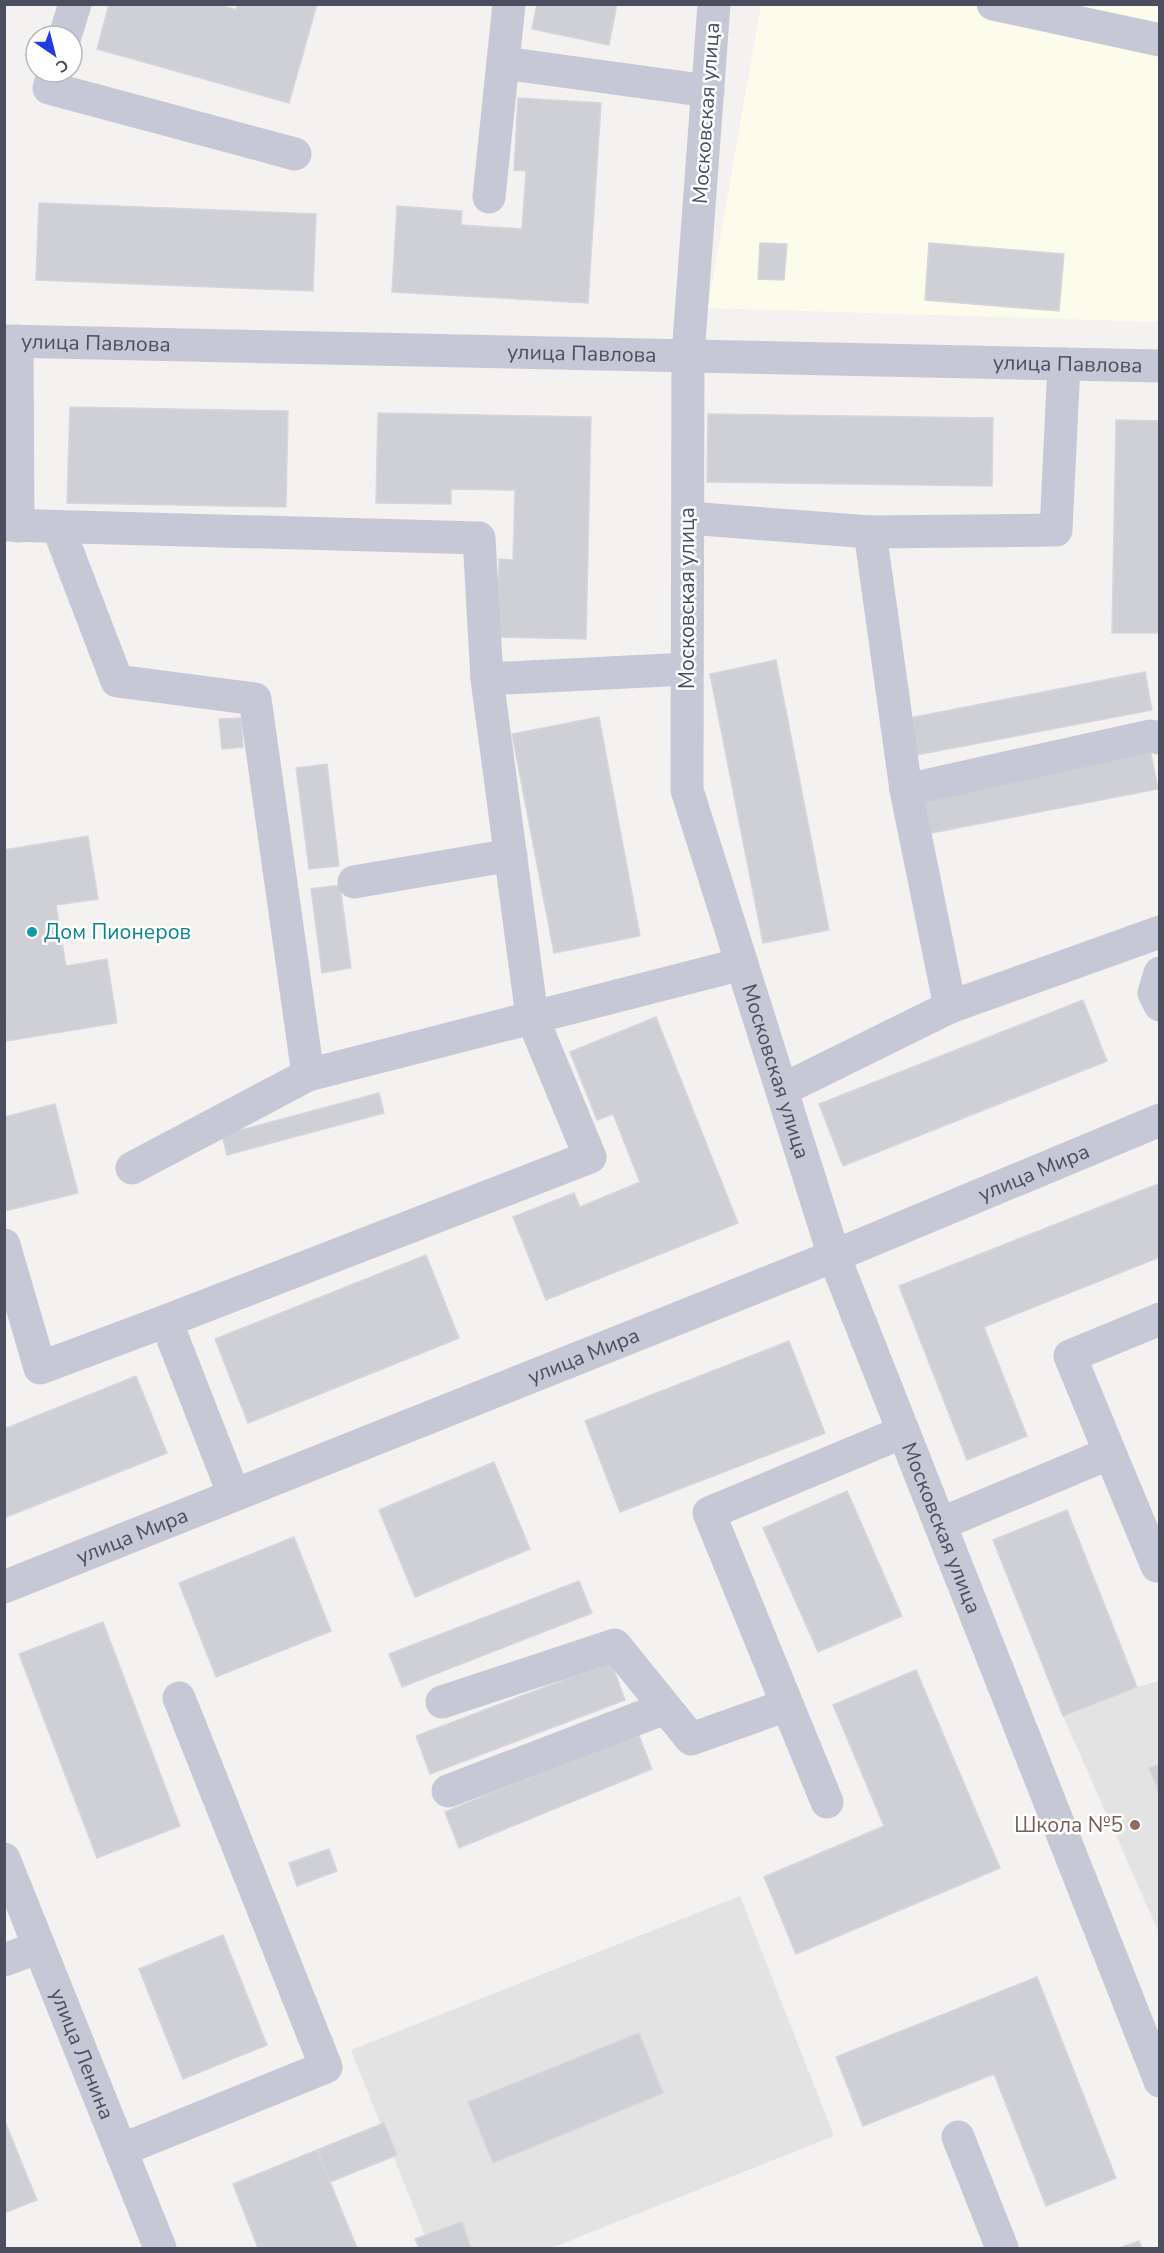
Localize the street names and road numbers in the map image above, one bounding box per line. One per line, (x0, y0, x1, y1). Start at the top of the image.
street label: Московская улица (686, 21, 726, 205)
street label: улица Павлова (21, 327, 171, 359)
street label: улица Павлова (507, 338, 657, 369)
street label: улица Павлова (993, 348, 1143, 380)
street label: Московская улица (673, 507, 701, 689)
street label: Московская улица (735, 980, 816, 1162)
street label: улица Мира (974, 1137, 1094, 1208)
street label: улица Мира (524, 1321, 644, 1391)
street label: Московская улица (895, 1438, 988, 1618)
street label: улица Мира (72, 1501, 192, 1571)
street label: улица Ленина (43, 1984, 121, 2124)

